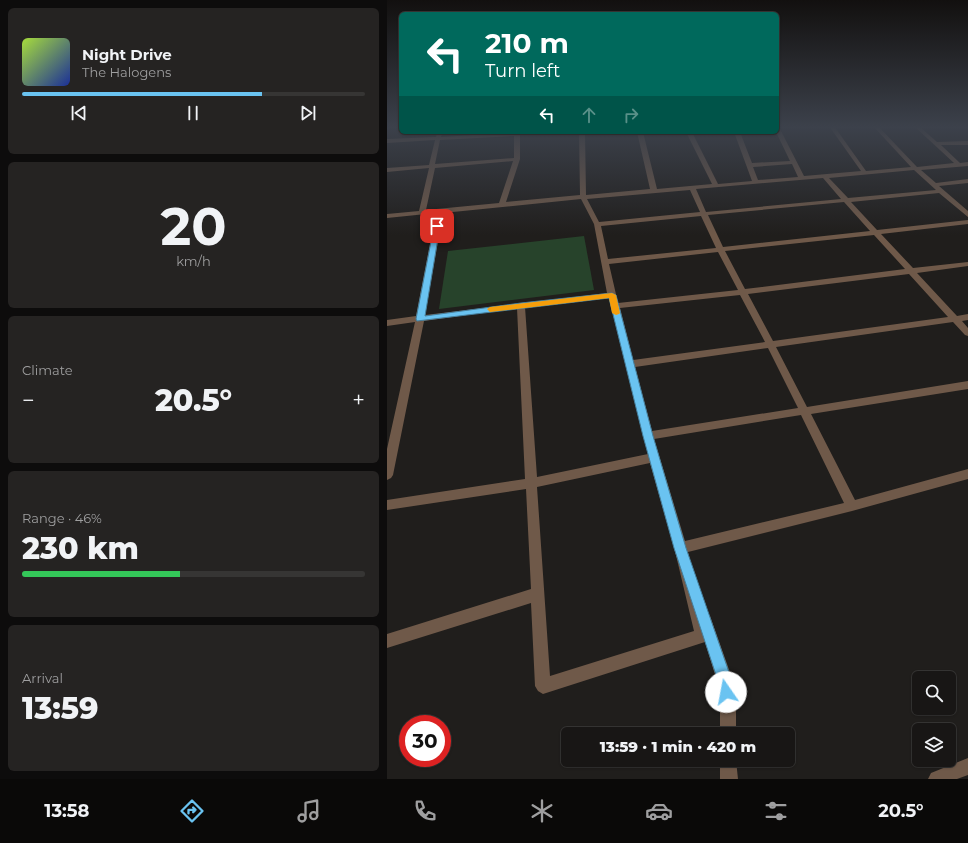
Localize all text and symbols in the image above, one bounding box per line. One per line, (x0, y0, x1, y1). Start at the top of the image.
text: 210 m (485, 26, 569, 60)
icon: left (419, 28, 471, 80)
text: Night Drive (82, 45, 172, 64)
text: Turn left (485, 60, 560, 82)
text: The Halogens (82, 64, 171, 80)
icon: previous (68, 102, 90, 124)
icon: pause (182, 102, 204, 124)
icon: next (297, 102, 319, 124)
icon: left (536, 104, 558, 126)
icon: ahead (578, 104, 600, 126)
icon: right (620, 104, 642, 126)
text: 20 (161, 195, 227, 258)
pin (420, 209, 454, 243)
icon: arrive (426, 215, 448, 237)
text: km/h (176, 253, 211, 269)
text: Climate (22, 362, 73, 378)
text: 20.5° (155, 382, 232, 419)
text: − (22, 387, 35, 414)
text: + (352, 387, 365, 414)
text: Range · 46% (22, 510, 102, 526)
text: 230 km (22, 530, 139, 567)
text: Arrival (22, 670, 63, 686)
position arrow (705, 671, 747, 713)
map controls (912, 671, 956, 767)
button: search (912, 671, 956, 715)
text: 13:59 (22, 690, 98, 727)
speed limit sign: 30 (399, 715, 451, 767)
button: layers (912, 723, 956, 767)
text: 13:59 · 1 min · 420 m (600, 737, 756, 756)
icon: directions (178, 797, 206, 825)
icon: music (295, 797, 323, 825)
icon: phone (411, 797, 439, 825)
icon: climate (528, 797, 556, 825)
icon: car (645, 797, 673, 825)
icon: filters (762, 797, 790, 825)
text: 13:58 (44, 800, 89, 822)
text: 20.5° (878, 800, 924, 822)

